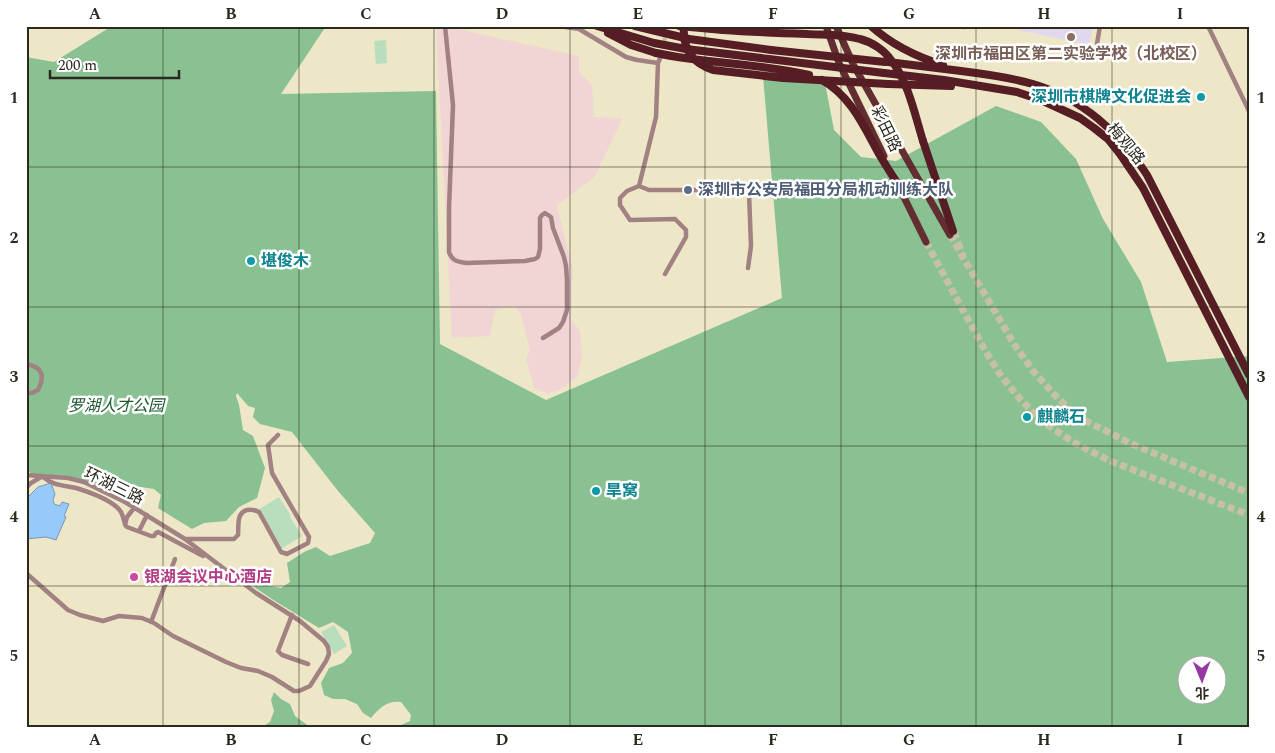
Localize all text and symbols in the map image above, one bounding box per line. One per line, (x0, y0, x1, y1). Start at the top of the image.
text: A (89, 2, 102, 26)
text: B (225, 2, 237, 26)
text: C (360, 2, 372, 26)
text: D (496, 2, 509, 26)
text: E (633, 2, 643, 26)
text: F (768, 2, 778, 26)
text: G (903, 2, 915, 26)
text: H (1037, 2, 1051, 26)
text: I (1177, 2, 1183, 26)
marker: 深圳市福田区第二实验学校（北校区） (1065, 31, 1077, 43)
place label: 深圳市福田区第二实验学校（北校区） (935, 42, 1207, 66)
scale bar (50, 48, 179, 80)
text: 200 m (58, 54, 97, 77)
place label: 深圳市棋牌文化促进会 (1031, 85, 1191, 109)
text: 1 (10, 86, 18, 110)
text: 1 (1257, 86, 1265, 110)
marker: 深圳市棋牌文化促进会 (1195, 91, 1207, 103)
street label: 彩田路 (865, 102, 907, 156)
street label: 梅观路 (1101, 118, 1151, 170)
place label: 深圳市公安局福田分局机动训练大队 (698, 178, 954, 202)
marker: 深圳市公安局福田分局机动训练大队 (682, 184, 694, 196)
text: 2 (10, 226, 19, 250)
text: 2 (1257, 226, 1266, 250)
place label: 堪俊木 (261, 249, 309, 273)
marker: 堪俊木 (245, 255, 257, 267)
text: 3 (10, 365, 19, 389)
text: 3 (1257, 365, 1266, 389)
park label: 罗湖人才公园 (68, 394, 166, 418)
place label: 麒麟石 (1037, 405, 1085, 429)
marker: 麒麟石 (1021, 411, 1033, 423)
street label: 环湖三路 (80, 461, 148, 511)
place label: 旱窝 (606, 479, 638, 503)
marker: 旱窝 (590, 485, 602, 497)
text: 4 (10, 505, 19, 529)
text: 4 (1257, 505, 1266, 529)
place label: 银湖会议中心酒店 (144, 565, 272, 589)
marker: 银湖会议中心酒店 (128, 571, 140, 583)
text: 5 (10, 644, 18, 668)
text: 5 (1257, 644, 1265, 668)
north arrow (1178, 656, 1228, 706)
text: 北 (1195, 682, 1209, 703)
text: A (89, 728, 102, 752)
text: B (225, 728, 237, 752)
text: C (360, 728, 372, 752)
text: D (496, 728, 509, 752)
text: E (633, 728, 643, 752)
text: F (768, 728, 778, 752)
text: G (903, 728, 915, 752)
text: H (1037, 728, 1051, 752)
text: I (1177, 728, 1183, 752)

